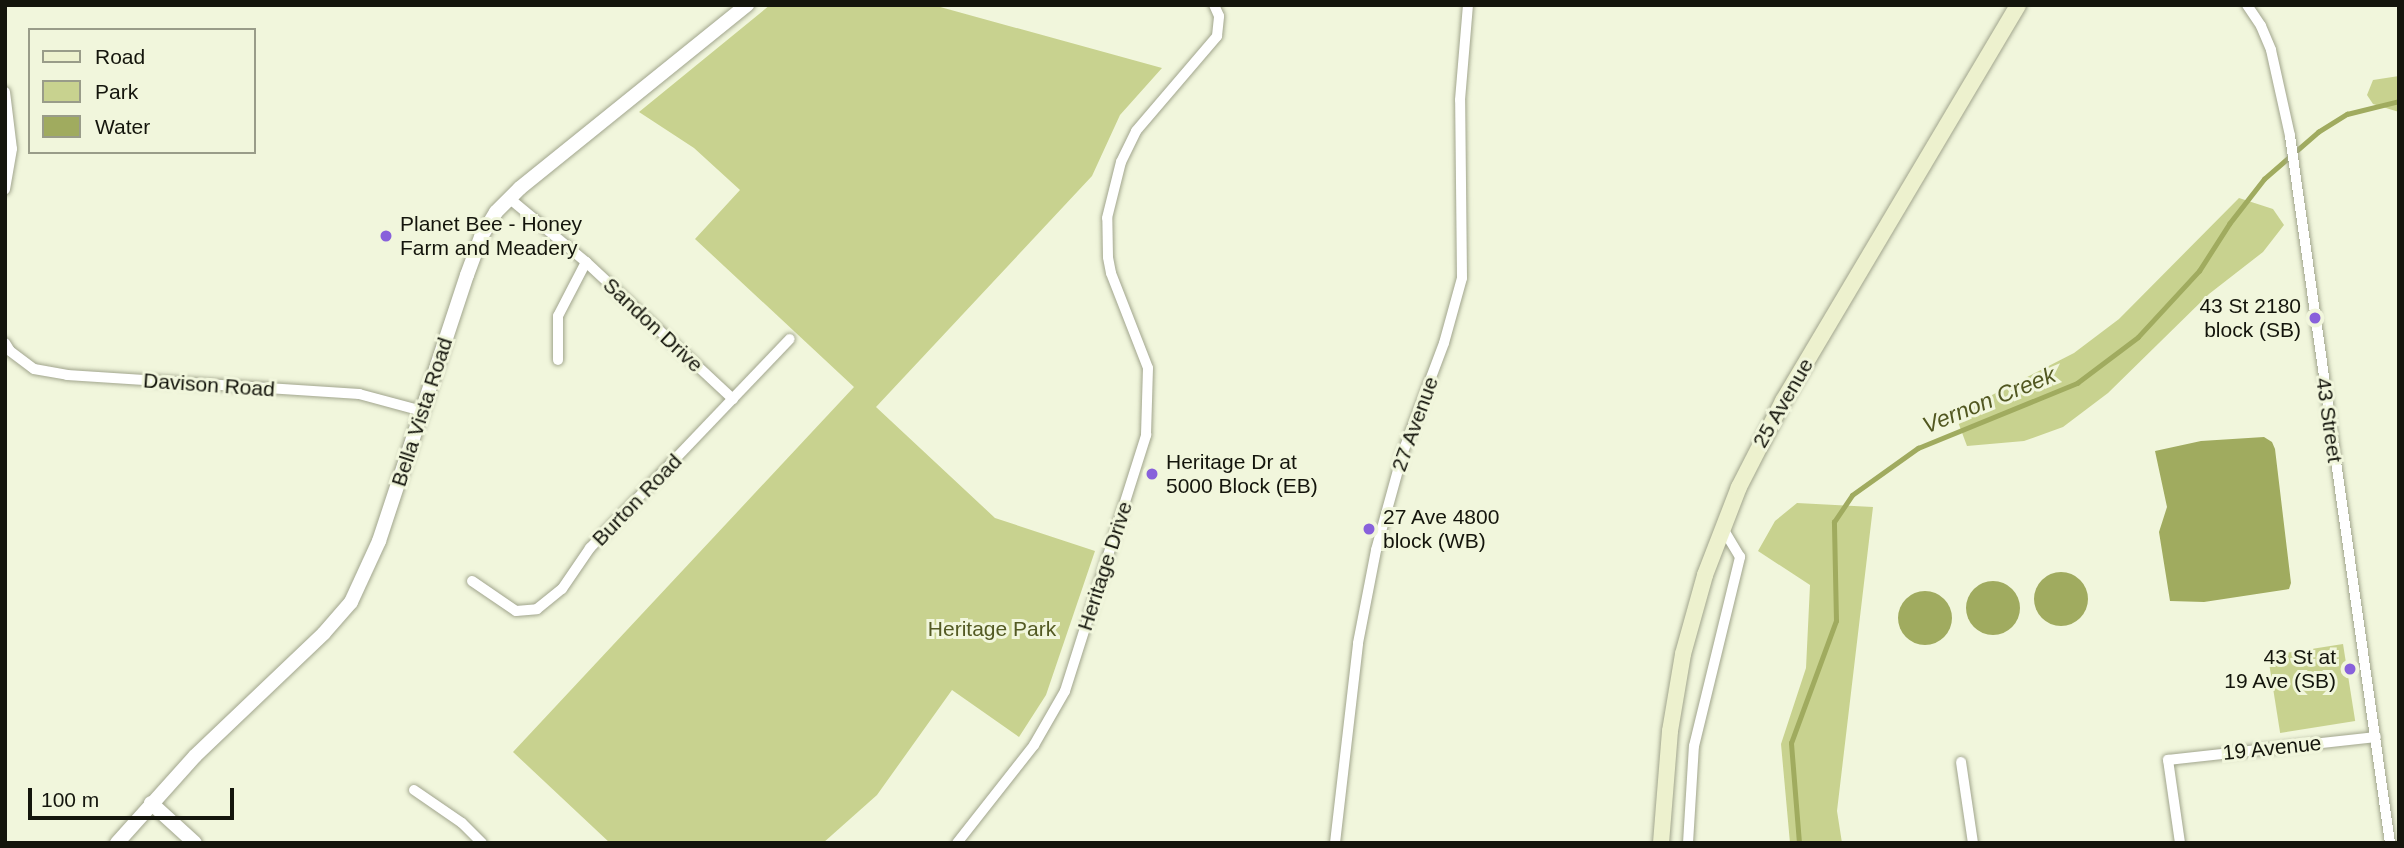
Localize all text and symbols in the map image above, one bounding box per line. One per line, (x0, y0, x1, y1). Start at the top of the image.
legend (28, 28, 256, 154)
text: Road (95, 45, 145, 68)
text: Park (95, 80, 138, 103)
text: Water (95, 115, 150, 138)
place label: Planet Bee - Honey Farm and Meadery (400, 211, 582, 261)
marker: Planet Bee - Honey Farm and Meadery (378, 228, 394, 244)
street label: Sandon Drive (598, 272, 708, 378)
place label: 43 St 2180 block (SB) (2199, 293, 2301, 343)
marker: 43 St 2180 block (SB) (2307, 310, 2323, 326)
street label: Bella Vista Road (386, 334, 458, 490)
street label: 25 Avenue (1747, 353, 1819, 453)
water label: Vernon Creek (1918, 361, 2060, 439)
street label: Davison Road (142, 368, 276, 402)
street label: 27 Avenue (1386, 373, 1444, 475)
street label: 43 Street (2311, 376, 2347, 464)
street label: Burton Road (587, 449, 687, 551)
place label: Heritage Dr at 5000 Block (EB) (1166, 449, 1318, 499)
marker: Heritage Dr at 5000 Block (EB) (1144, 466, 1160, 482)
street label: Heritage Drive (1072, 498, 1138, 634)
place label: 27 Ave 4800 block (WB) (1383, 504, 1501, 554)
marker: 27 Ave 4800 block (WB) (1361, 521, 1377, 537)
park label: Heritage Park (928, 616, 1056, 642)
place label: 43 St at 19 Ave (SB) (2223, 644, 2336, 694)
marker: 43 St at 19 Ave (SB) (2342, 661, 2358, 677)
street label: 19 Avenue (2221, 730, 2323, 766)
scale bar (32, 774, 238, 818)
text: 100 m (41, 788, 99, 811)

